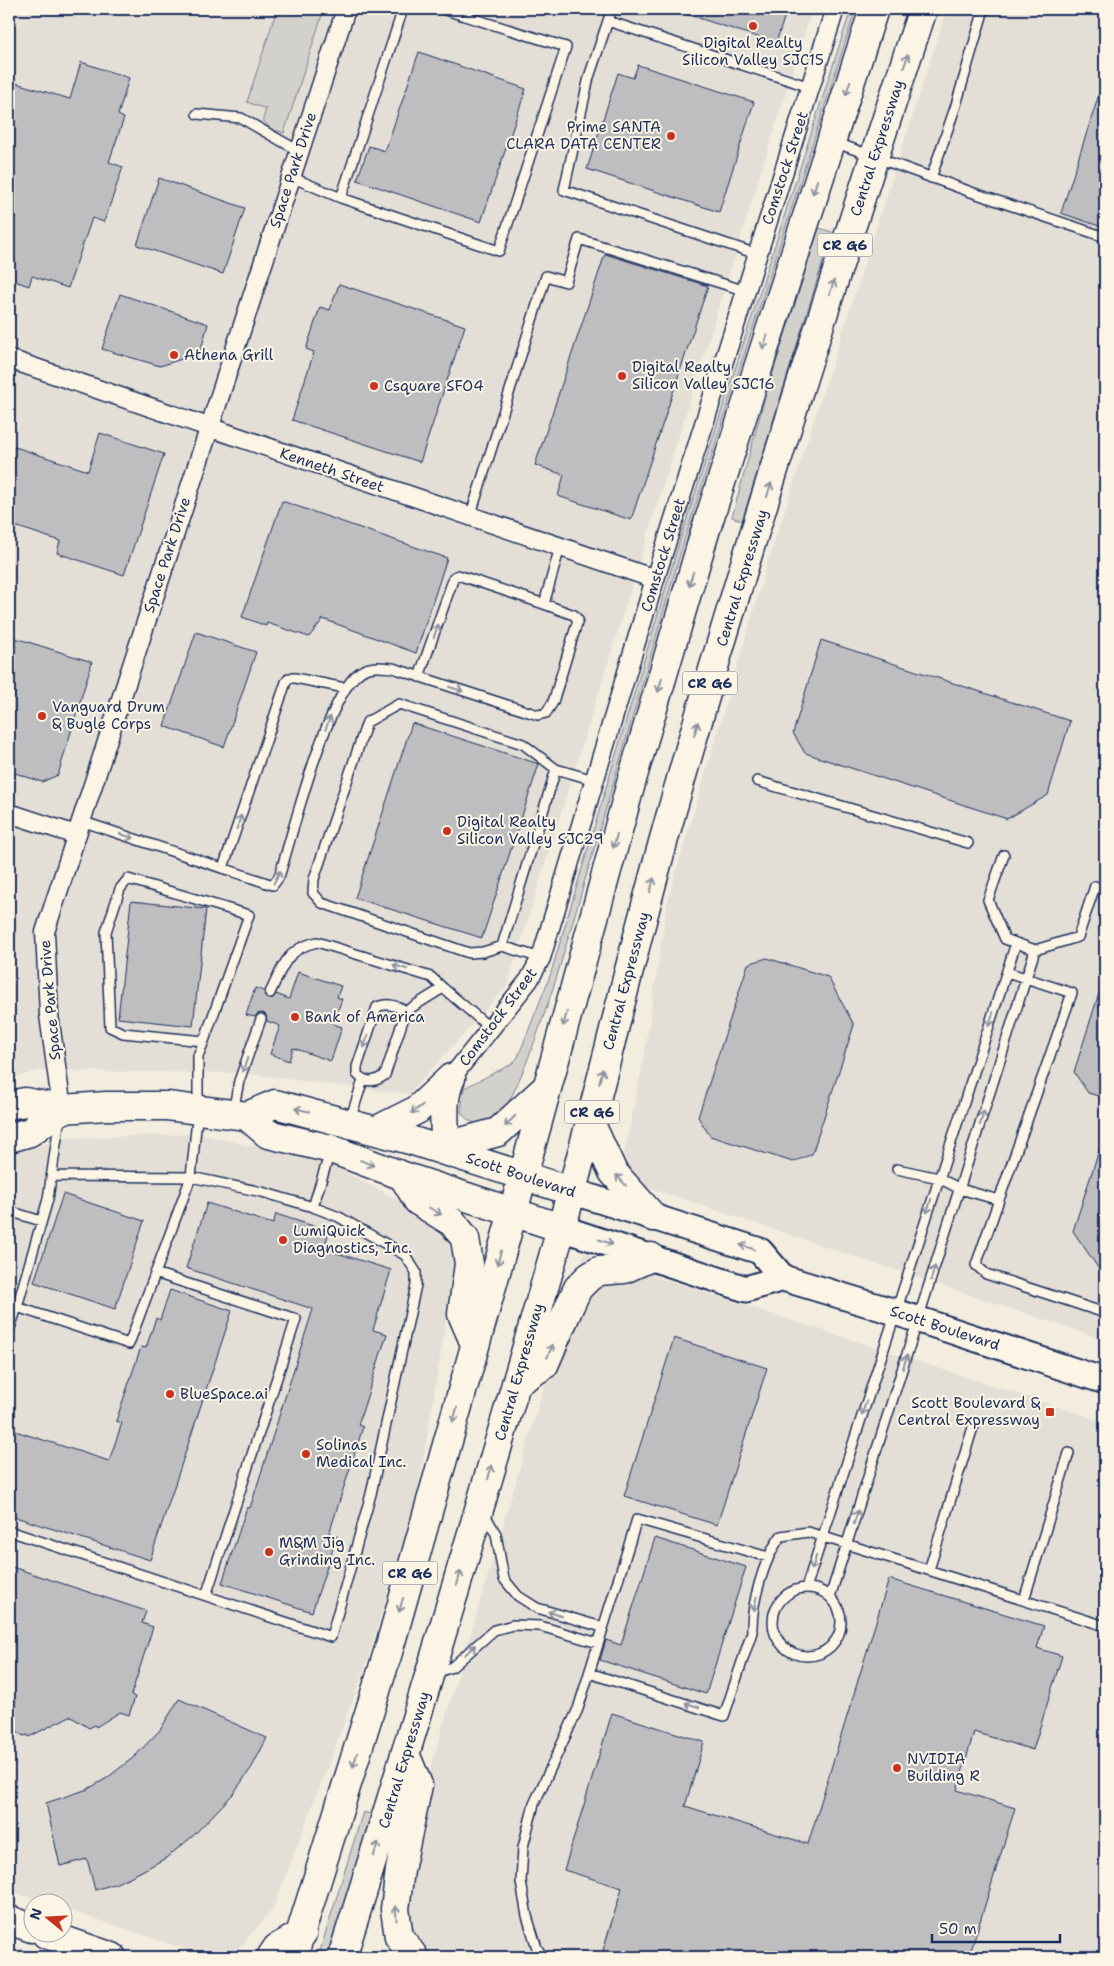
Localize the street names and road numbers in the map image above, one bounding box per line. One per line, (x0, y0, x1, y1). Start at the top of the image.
street label: Central Expressway (845, 77, 909, 219)
street label: Space Park Drive (265, 109, 321, 231)
street label: Comstock Street (757, 109, 813, 227)
road number: CR G6 (818, 234, 872, 256)
street label: Kenneth Street (277, 443, 387, 497)
street label: Space Park Drive (139, 494, 195, 616)
street label: Comstock Street (636, 496, 690, 614)
street label: Central Expressway (712, 507, 772, 649)
road number: CR G6 (682, 671, 738, 694)
street label: Central Expressway (598, 910, 654, 1052)
street label: Space Park Drive (35, 939, 65, 1061)
street label: Comstock Street (454, 964, 542, 1070)
road number: CR G6 (564, 1100, 620, 1124)
street label: Scott Boulevard (464, 1148, 579, 1202)
street label: Central Expressway (490, 1301, 548, 1443)
street label: Scott Boulevard (888, 1301, 1003, 1355)
road number: CR G6 (382, 1562, 438, 1585)
street label: Central Expressway (374, 1689, 434, 1831)

